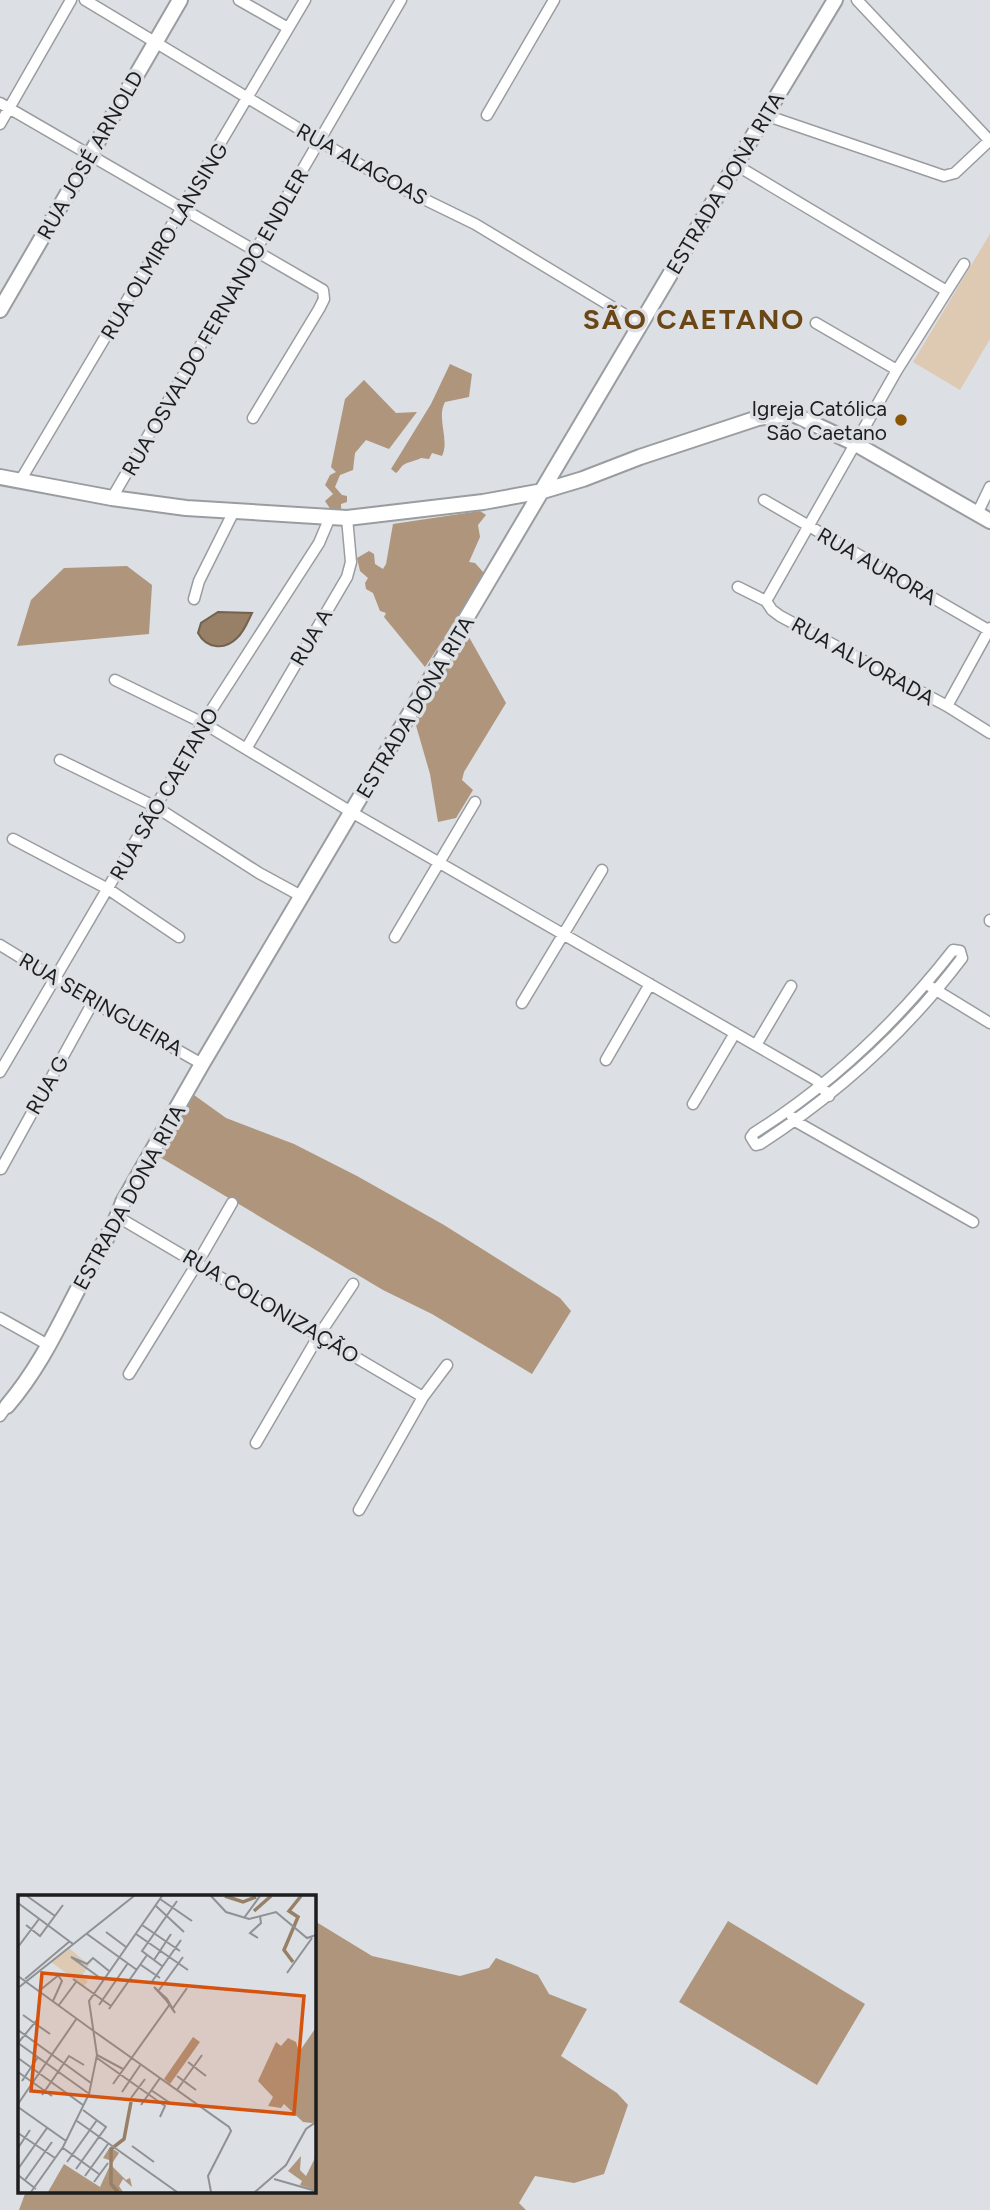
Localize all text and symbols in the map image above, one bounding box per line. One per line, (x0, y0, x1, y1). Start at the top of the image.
street label: RUA JOSÉ ARNOLD (32, 66, 148, 244)
street label: ESTRADA DONA RITA (661, 88, 789, 278)
street label: RUA ALAGOAS (292, 118, 432, 210)
street label: RUA OLMIRO LANSING (95, 138, 233, 344)
street label: RUA OSVALDO FERNANDO ENDLER (117, 164, 313, 480)
district label: SÃO CAETANO (583, 302, 805, 336)
place label: Igreja Católica São Caetano (751, 396, 887, 445)
marker: Igreja Católica São Caetano (893, 412, 909, 428)
street label: RUA AURORA (813, 522, 941, 610)
street label: RUA A (285, 604, 337, 670)
street label: RUA ALVORADA (787, 611, 939, 711)
street label: ESTRADA DONA RITA (351, 612, 479, 802)
street label: RUA SÃO CAETANO (104, 703, 224, 885)
street label: RUA SERINGUEIRA (15, 947, 187, 1061)
street label: RUA G (20, 1051, 74, 1119)
street label: ESTRADA DONA RITA (68, 1100, 190, 1294)
street label: RUA COLONIZAÇÃO (178, 1244, 364, 1368)
inset map (18, 1895, 315, 2192)

